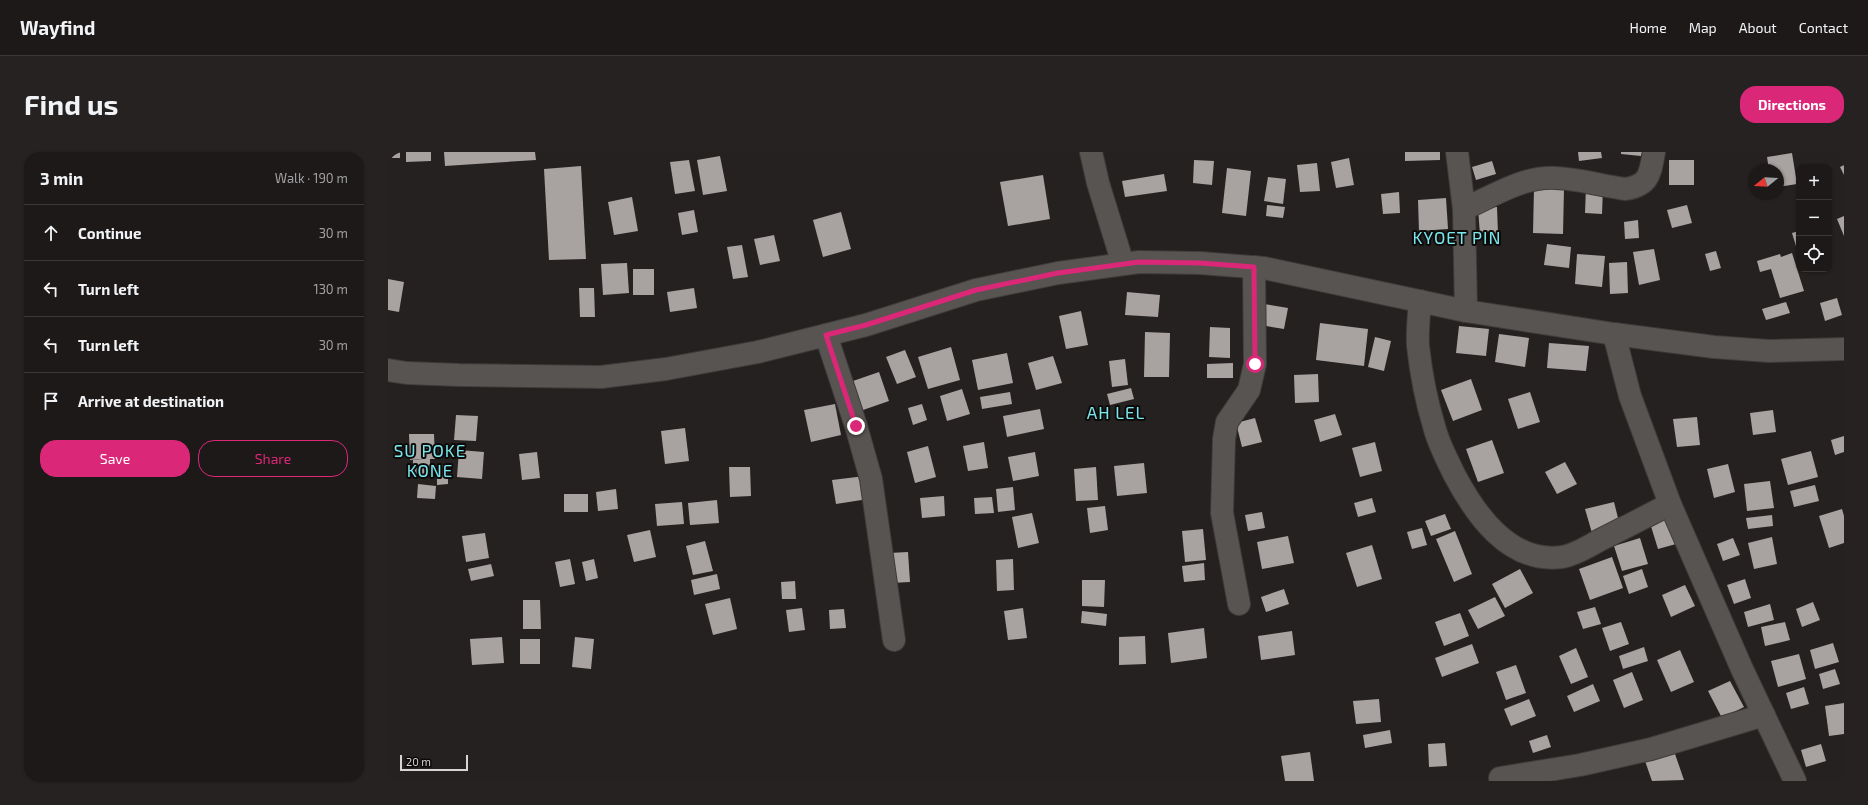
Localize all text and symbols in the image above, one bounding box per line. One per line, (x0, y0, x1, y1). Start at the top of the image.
text: Wayfind (20, 16, 95, 39)
text: Home (1630, 19, 1667, 36)
text: Map (1689, 19, 1717, 36)
text: About (1739, 19, 1777, 36)
text: Contact (1799, 19, 1848, 36)
button: Directions (1740, 86, 1844, 123)
text: Find us (24, 87, 118, 121)
north arrow (1748, 164, 1784, 200)
map controls (1796, 164, 1832, 272)
button: + (1796, 164, 1832, 200)
text: 3 min (40, 168, 83, 188)
text: Walk · 190 m (275, 170, 348, 186)
button: − (1796, 200, 1832, 236)
icon: ahead (40, 222, 62, 244)
text: Continue (78, 224, 141, 242)
text: 30 m (319, 225, 348, 241)
district label: KYOET PIN (1412, 227, 1502, 247)
button: locate (1796, 236, 1832, 272)
icon: left (40, 278, 62, 300)
text: Turn left (78, 280, 139, 298)
text: 130 m (313, 281, 348, 297)
icon: left (40, 334, 62, 356)
text: Turn left (78, 336, 139, 354)
text: 30 m (319, 337, 348, 353)
route start (1246, 355, 1264, 373)
icon: arrive (40, 390, 62, 412)
text: Arrive at destination (78, 392, 224, 410)
district label: AH LEL (1087, 402, 1145, 422)
route end (847, 417, 865, 435)
button: Save (40, 440, 190, 477)
button: Share (198, 440, 348, 477)
district label: SU POKE KONE (394, 440, 466, 480)
scale bar (400, 753, 468, 772)
text: 20 m (406, 755, 431, 768)

